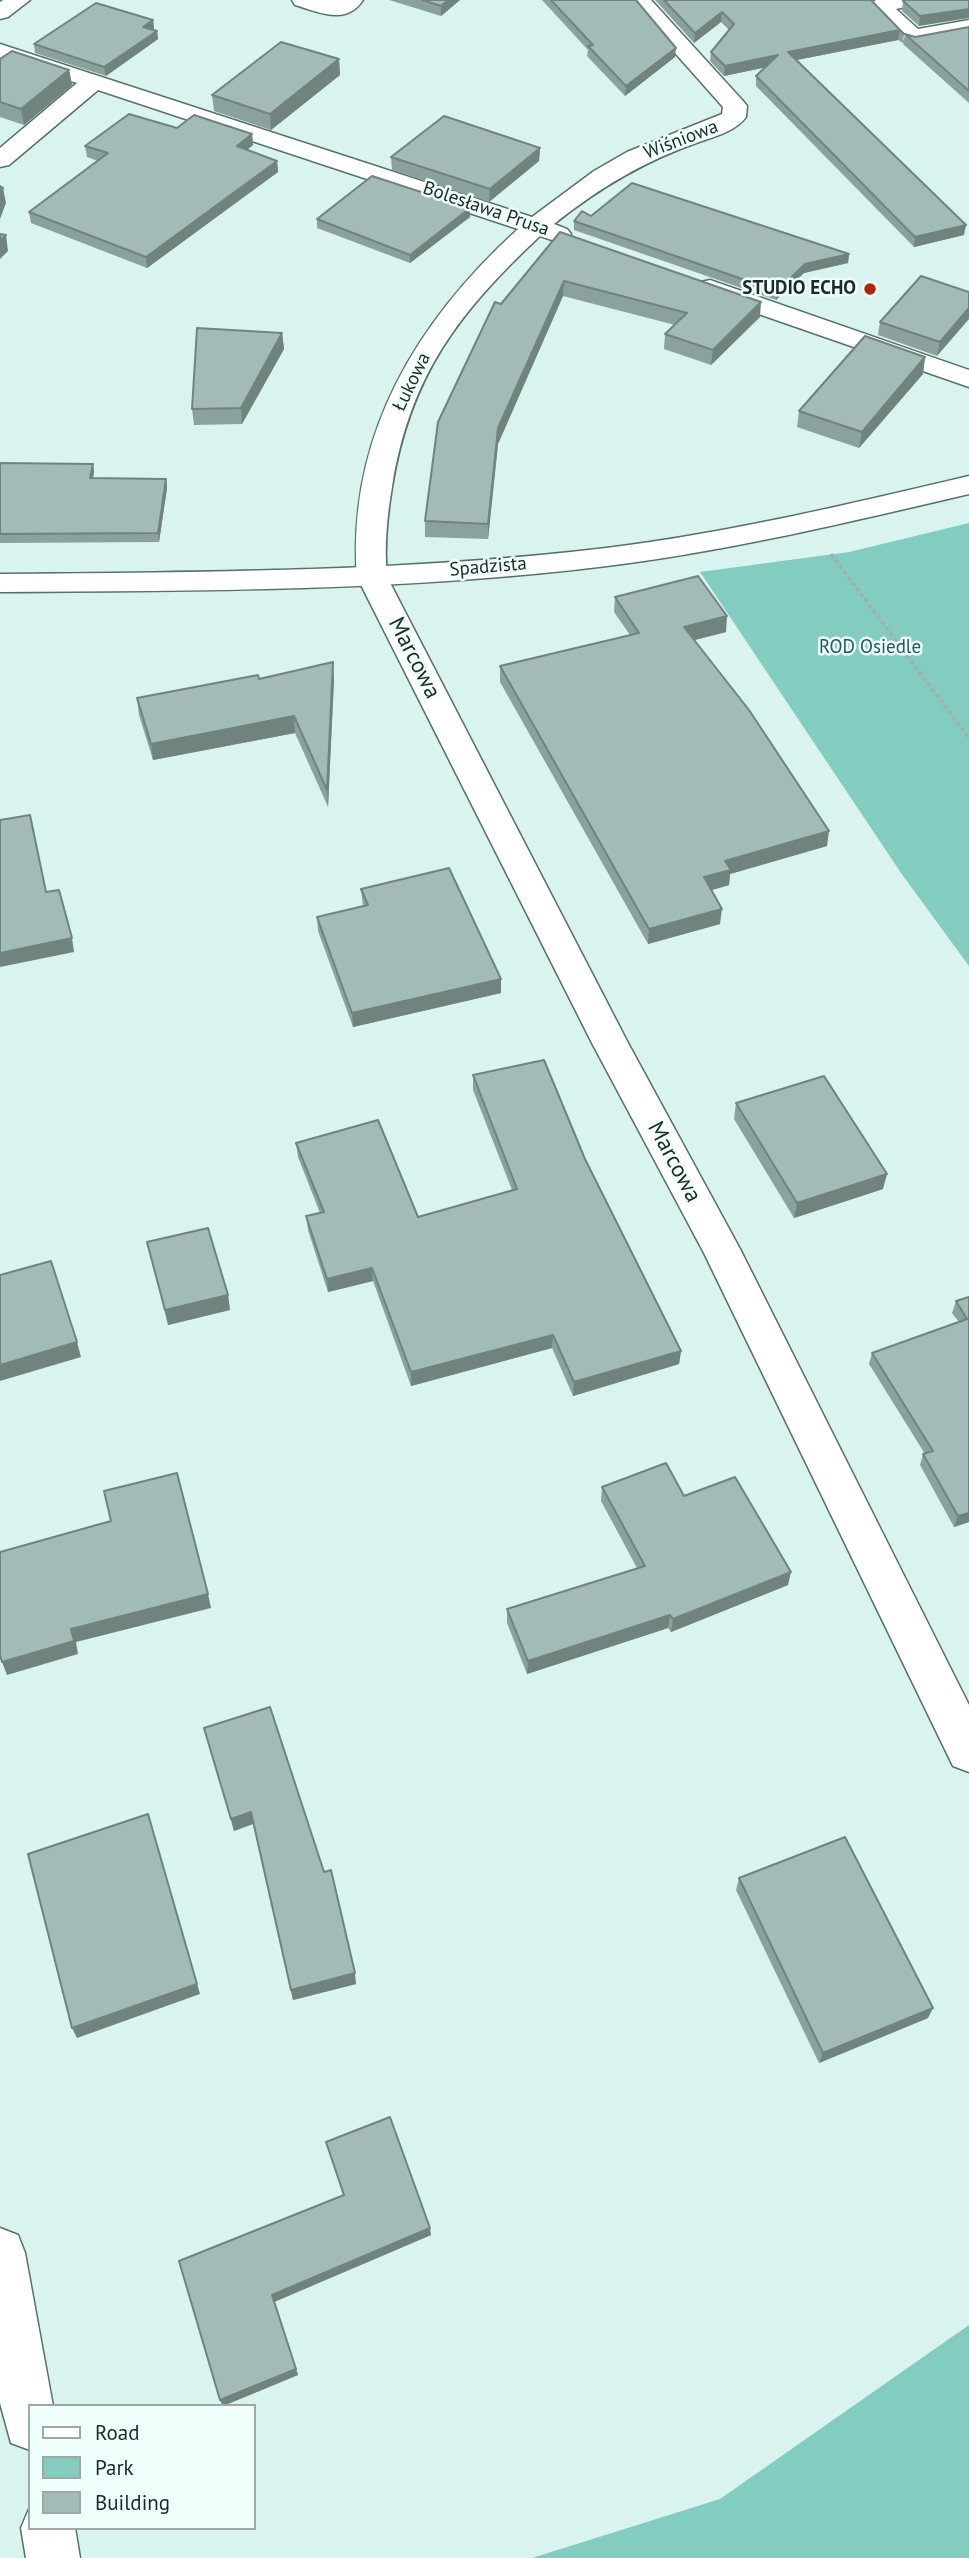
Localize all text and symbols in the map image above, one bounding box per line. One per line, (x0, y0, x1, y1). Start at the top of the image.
street label: Wiśniowa (641, 115, 721, 165)
street label: Bolesława Prusa (420, 177, 552, 241)
place label: STUDIO ECHO (742, 278, 856, 300)
marker: STUDIO ECHO (862, 281, 878, 297)
street label: Łukowa (388, 349, 436, 415)
street label: Spadzista (448, 552, 528, 582)
street label: Marcowa (382, 613, 446, 703)
park label: ROD Osiedle (819, 637, 921, 659)
street label: Marcowa (641, 1117, 707, 1207)
legend (28, 2404, 256, 2530)
text: Road (95, 2419, 139, 2446)
text: Park (95, 2454, 134, 2481)
text: Building (95, 2489, 170, 2516)

